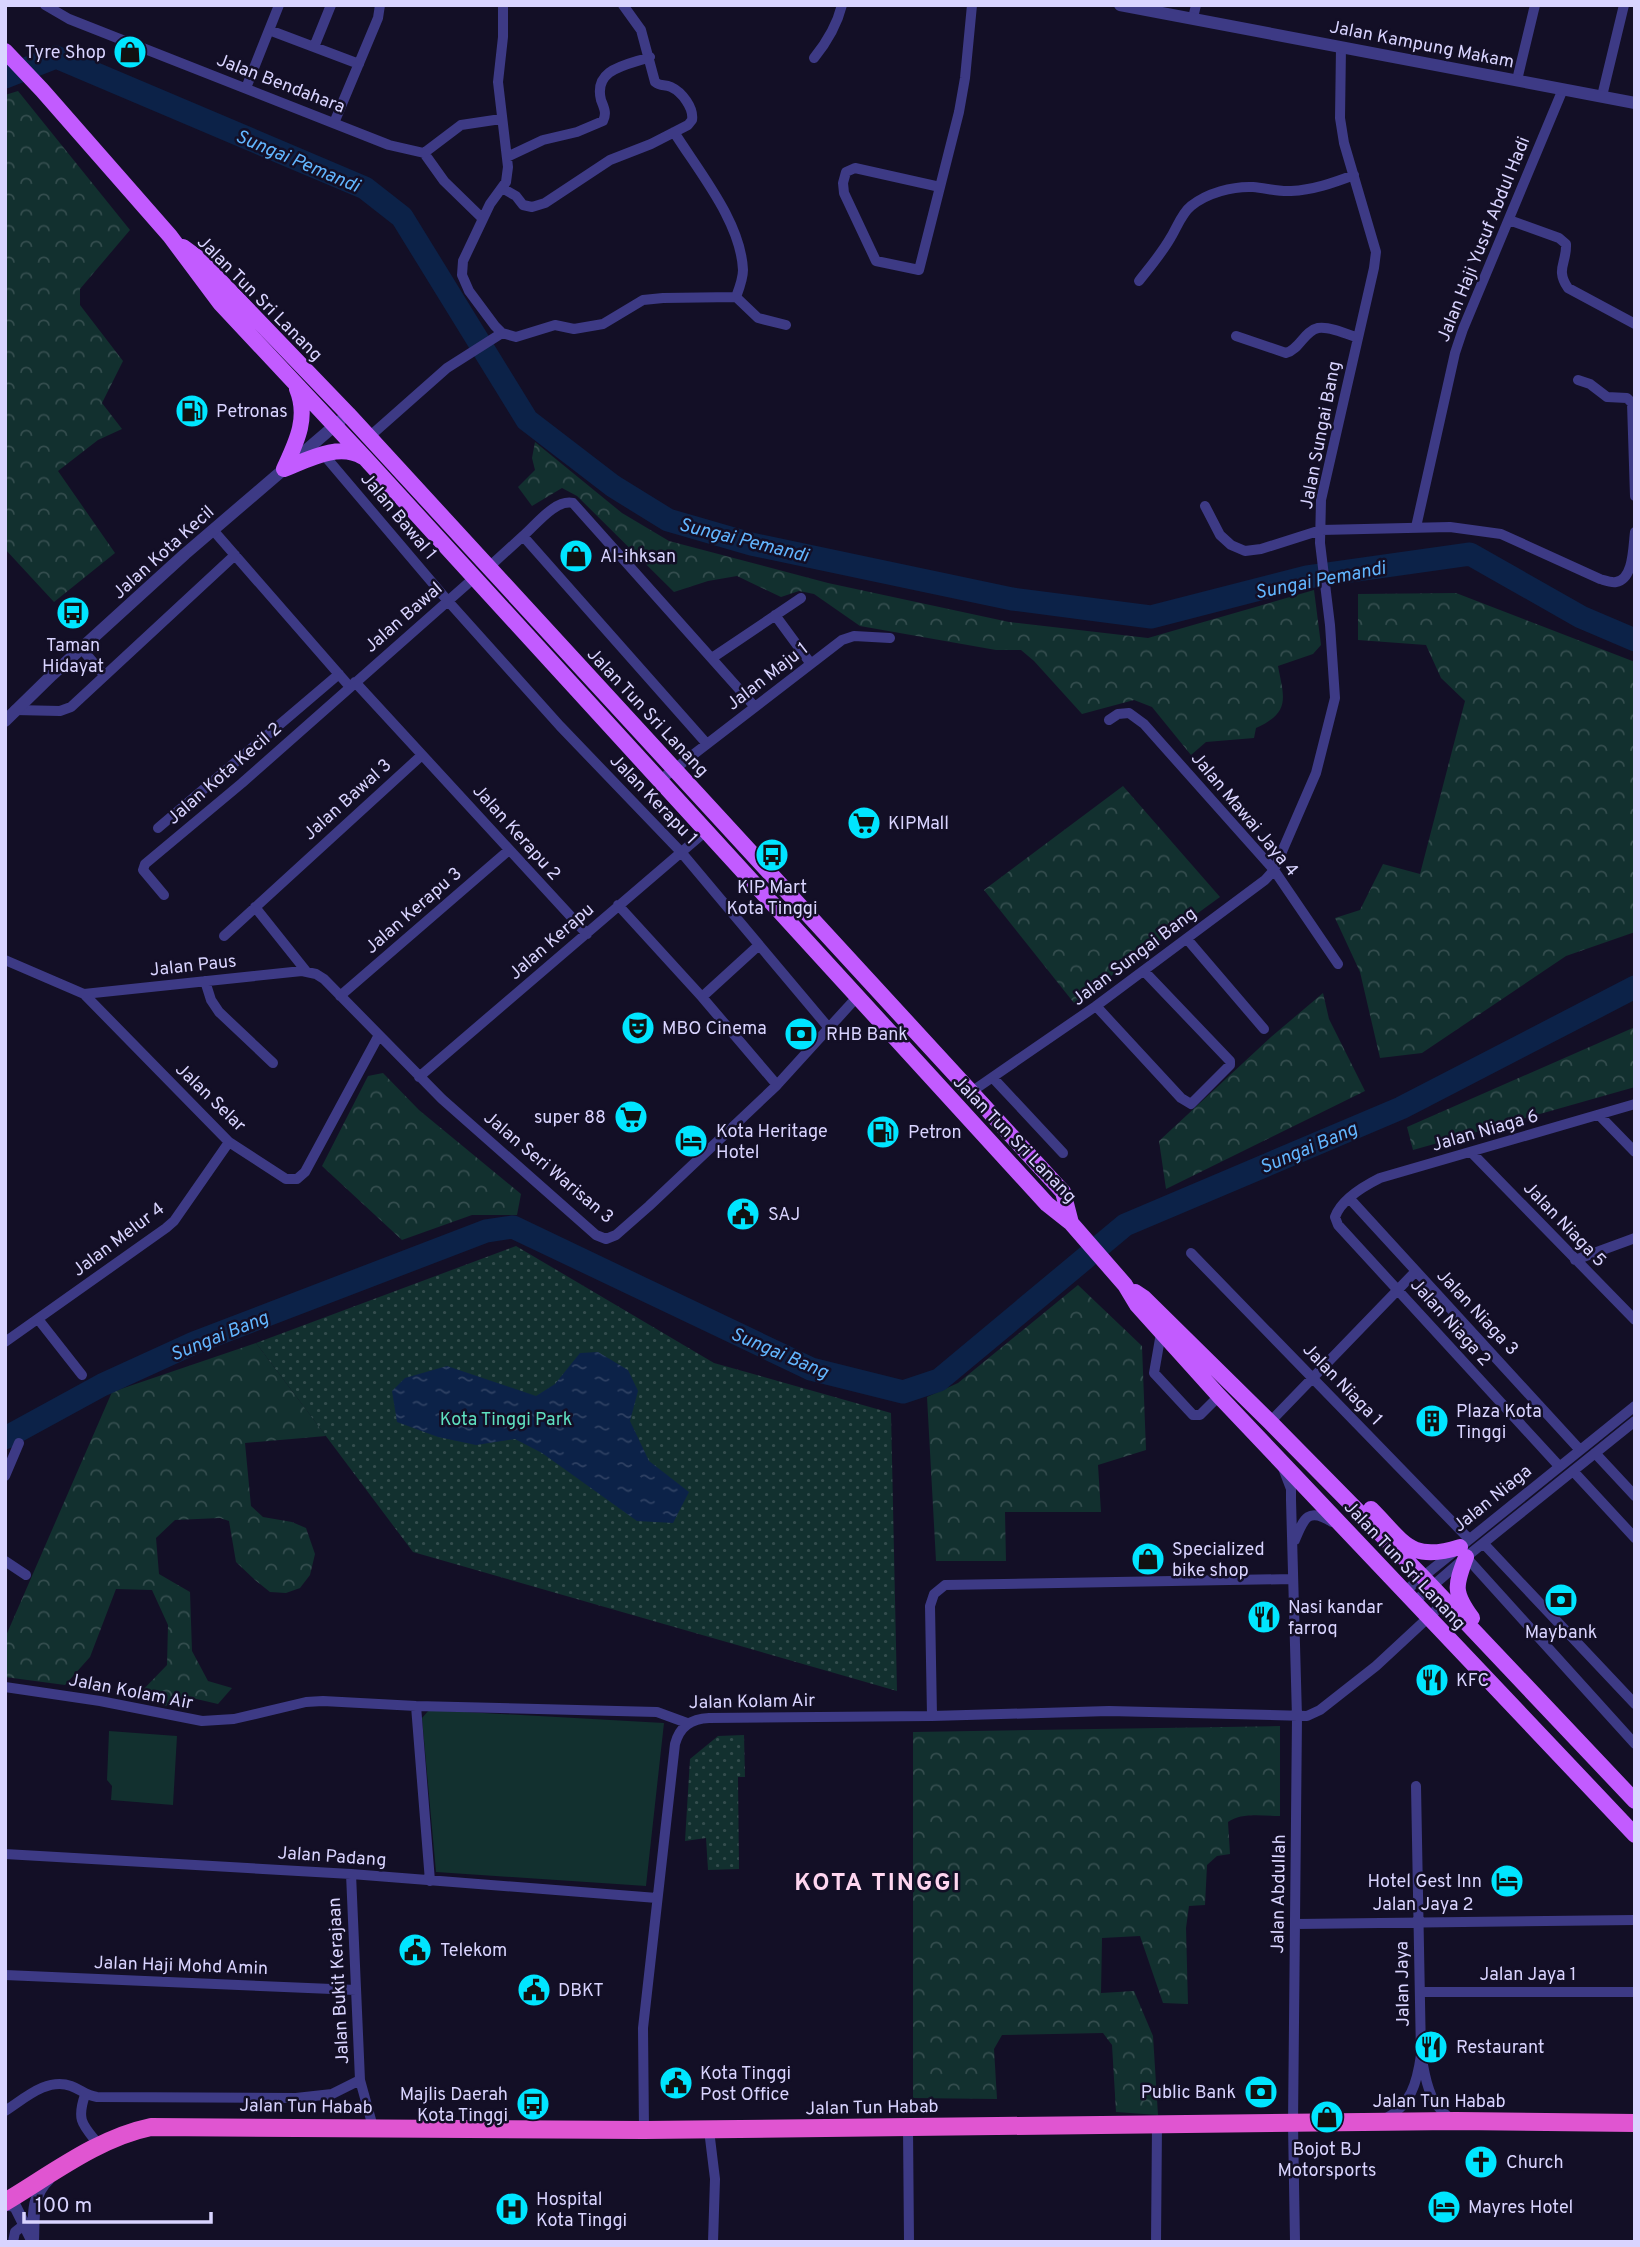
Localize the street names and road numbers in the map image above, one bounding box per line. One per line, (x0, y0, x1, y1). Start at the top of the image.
street label: Jalan Kampung Makam (1327, 16, 1516, 75)
street label: Jalan Bendahara (213, 49, 348, 119)
street label: Jalan Haji Yusuf Abdul Hadi (1433, 133, 1536, 346)
street label: Jalan Tun Sri Lanang (191, 231, 327, 367)
street label: Jalan Sungai Bang (1296, 359, 1347, 511)
street label: Jalan Bawal 1 (355, 469, 441, 565)
street label: Jalan Kota Kecil (108, 501, 220, 605)
street label: Jalan Bawal (360, 578, 448, 658)
street label: Jalan Maju 1 (722, 638, 813, 716)
street label: Jalan Tun Sri Lanang (581, 644, 713, 782)
street label: Jalan Kota Kecil 2 (163, 718, 287, 830)
street label: Jalan Mawai Jaya 4 (1185, 748, 1303, 882)
street label: Jalan Kerapu 1 (604, 750, 702, 850)
street label: Jalan Bawal 3 (299, 754, 397, 846)
street label: Jalan Kerapu 2 (467, 780, 565, 886)
street label: Jalan Kerapu 3 (361, 863, 467, 960)
street label: Jalan Kerapu (504, 899, 600, 986)
street label: Jalan Sungai Bang (1068, 903, 1202, 1012)
street label: Jalan Paus (149, 951, 238, 982)
street label: Jalan Selar (170, 1059, 250, 1137)
street label: Jalan Tun Sri Lanang (947, 1071, 1081, 1209)
street label: Jalan Niaga 6 (1429, 1105, 1541, 1158)
street label: Jalan Seri Warisan 3 (478, 1107, 618, 1229)
street label: Jalan Niaga 5 (1517, 1177, 1610, 1273)
street label: Jalan Melur 4 (68, 1198, 170, 1282)
street label: Jalan Niaga 3 (1431, 1265, 1523, 1361)
street label: Jalan Niaga 2 (1405, 1274, 1495, 1372)
street label: Jalan Niaga 1 (1297, 1339, 1387, 1431)
street label: Jalan Niaga (1449, 1460, 1537, 1538)
street label: Jalan Tun Sri Lanang (1338, 1497, 1470, 1635)
street label: Jalan Kolam Air (66, 1669, 195, 1716)
street label: Jalan Kolam Air (689, 1690, 815, 1715)
street label: Jalan Abdullah (1267, 1834, 1292, 1954)
street label: Jalan Padang (277, 1842, 387, 1873)
street label: Jalan Jaya 2 (1372, 1894, 1474, 1917)
street label: Jalan Bukit Kerajaan (324, 1897, 355, 2065)
street label: Jalan Jaya (1391, 1941, 1416, 2027)
street label: Jalan Haji Mohd Amin (93, 1952, 268, 1981)
street label: Jalan Jaya 1 (1480, 1964, 1576, 1987)
street label: Jalan Tun Habab (1372, 2091, 1506, 2114)
street label: Jalan Tun Habab (239, 2095, 373, 2120)
street label: Jalan Tun Habab (805, 2096, 939, 2121)

